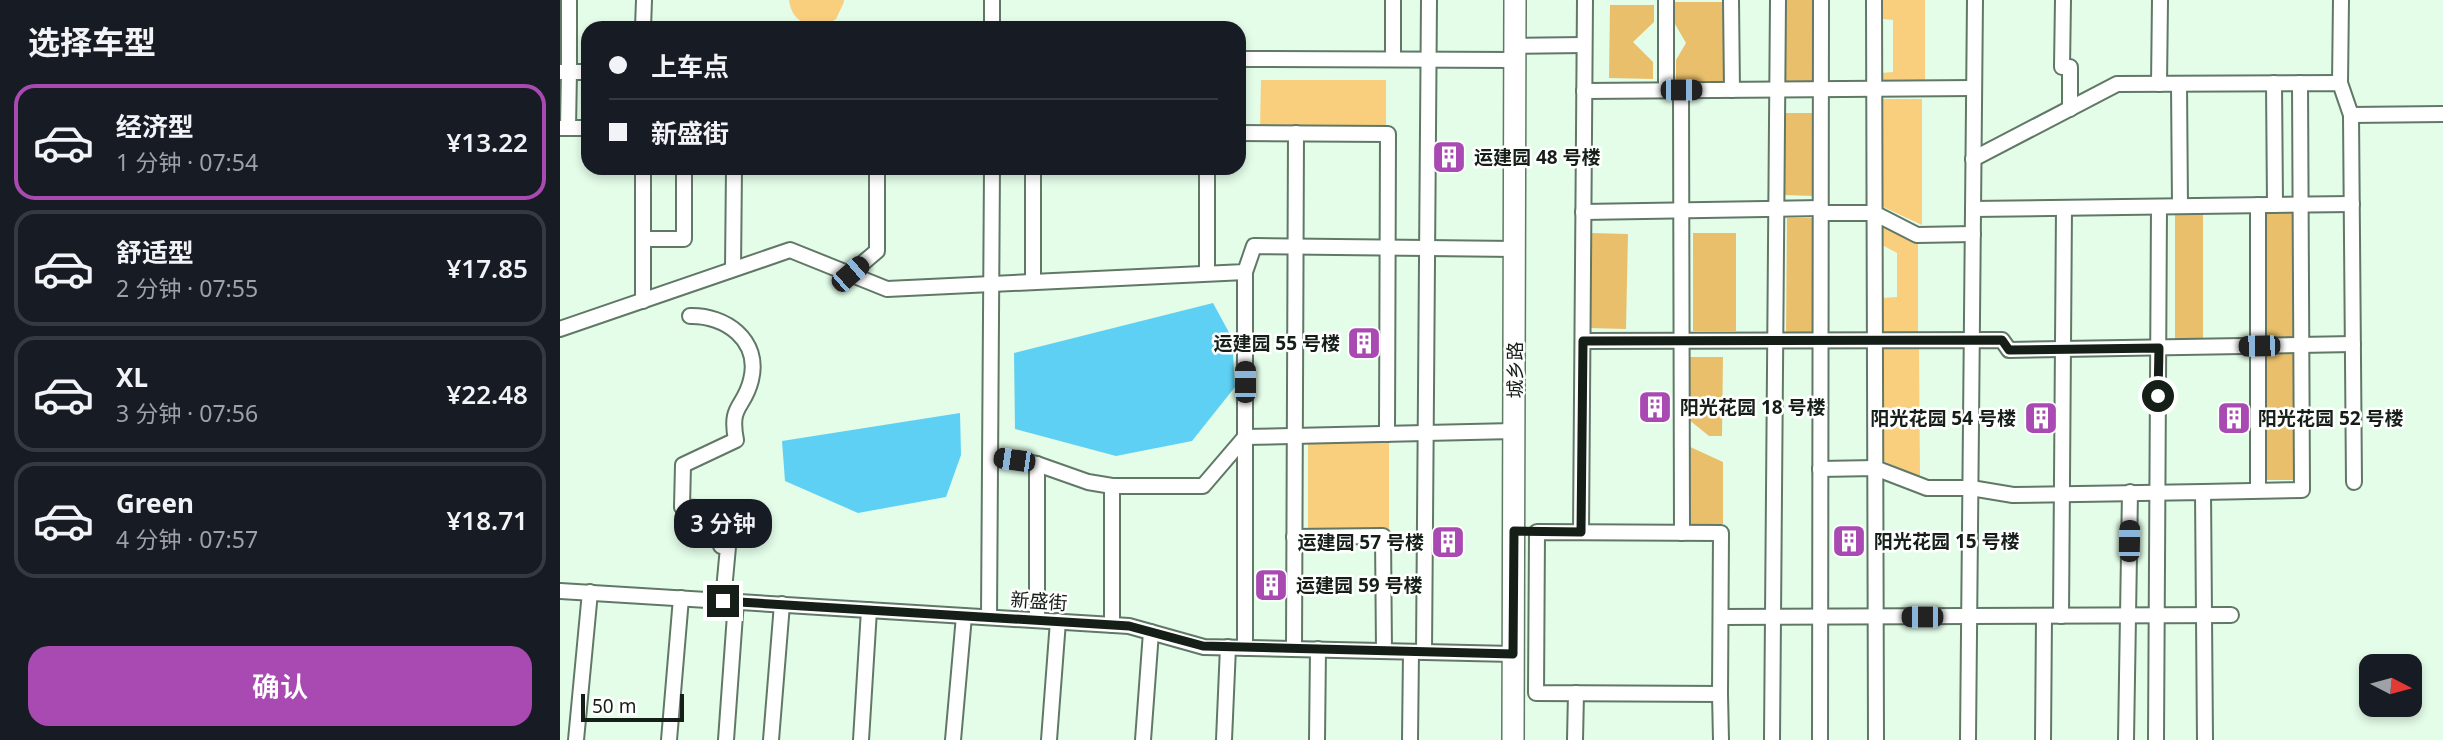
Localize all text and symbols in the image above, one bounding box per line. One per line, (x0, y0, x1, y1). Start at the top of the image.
text: 选择车型 (28, 20, 156, 63)
text: 上车点 (651, 48, 729, 84)
car (1661, 80, 1703, 101)
text: 经济型 (116, 108, 194, 144)
icon: car (32, 111, 95, 174)
text: 新盛街 (651, 115, 729, 151)
text: ¥13.22 (446, 124, 528, 160)
building icon: 运建园 48 号楼 (1430, 138, 1468, 176)
place label: 运建园 48 号楼 (1474, 144, 1601, 170)
text: 1 分钟 · 07:54 (116, 146, 258, 178)
text: 舒适型 (116, 234, 194, 270)
icon: car (32, 237, 95, 300)
text: ¥17.85 (446, 250, 528, 286)
car (828, 252, 873, 296)
text: 2 分钟 · 07:55 (116, 272, 258, 304)
building icon: 运建园 55 号楼 (1345, 324, 1383, 362)
place label: 运建园 55 号楼 (1213, 330, 1340, 356)
car (2238, 335, 2281, 357)
street label: 城乡路 (1502, 341, 1528, 399)
text: XL (116, 359, 148, 395)
car (1235, 361, 1256, 403)
icon: car (32, 363, 95, 426)
text: ¥22.48 (446, 376, 528, 412)
route start (2142, 380, 2174, 412)
building icon: 阳光花园 18 号楼 (1636, 388, 1674, 426)
place label: 阳光花园 18 号楼 (1680, 394, 1826, 420)
text: 3 分钟 · 07:56 (116, 397, 258, 429)
building icon: 阳光花园 54 号楼 (2022, 399, 2060, 437)
building icon: 阳光花园 52 号楼 (2215, 399, 2253, 437)
place label: 阳光花园 54 号楼 (1870, 405, 2016, 431)
place label: 阳光花园 52 号楼 (2258, 405, 2404, 431)
car (992, 447, 1037, 473)
text: Green (116, 485, 194, 521)
icon: car (32, 489, 95, 552)
callout: 3 分钟 (674, 500, 772, 548)
text: ¥18.71 (446, 502, 528, 538)
text: 3 分钟 (690, 507, 756, 539)
car (2119, 520, 2140, 562)
building icon: 阳光花园 15 号楼 (1830, 522, 1868, 560)
text: 4 分钟 · 07:57 (116, 523, 258, 555)
building icon: 运建园 57 号楼 (1429, 523, 1467, 561)
place label: 阳光花园 15 号楼 (1874, 528, 2020, 554)
place label: 运建园 57 号楼 (1297, 529, 1424, 555)
building icon: 运建园 59 号楼 (1252, 566, 1290, 604)
place label: 运建园 59 号楼 (1296, 572, 1423, 598)
route end (707, 585, 739, 617)
street label: 新盛街 (1010, 586, 1068, 616)
car (1902, 607, 1944, 628)
button: 确认 (28, 646, 532, 726)
north arrow (2359, 654, 2422, 718)
map controls (2359, 654, 2422, 717)
scale bar (581, 691, 684, 723)
text: 50 m (592, 693, 636, 719)

